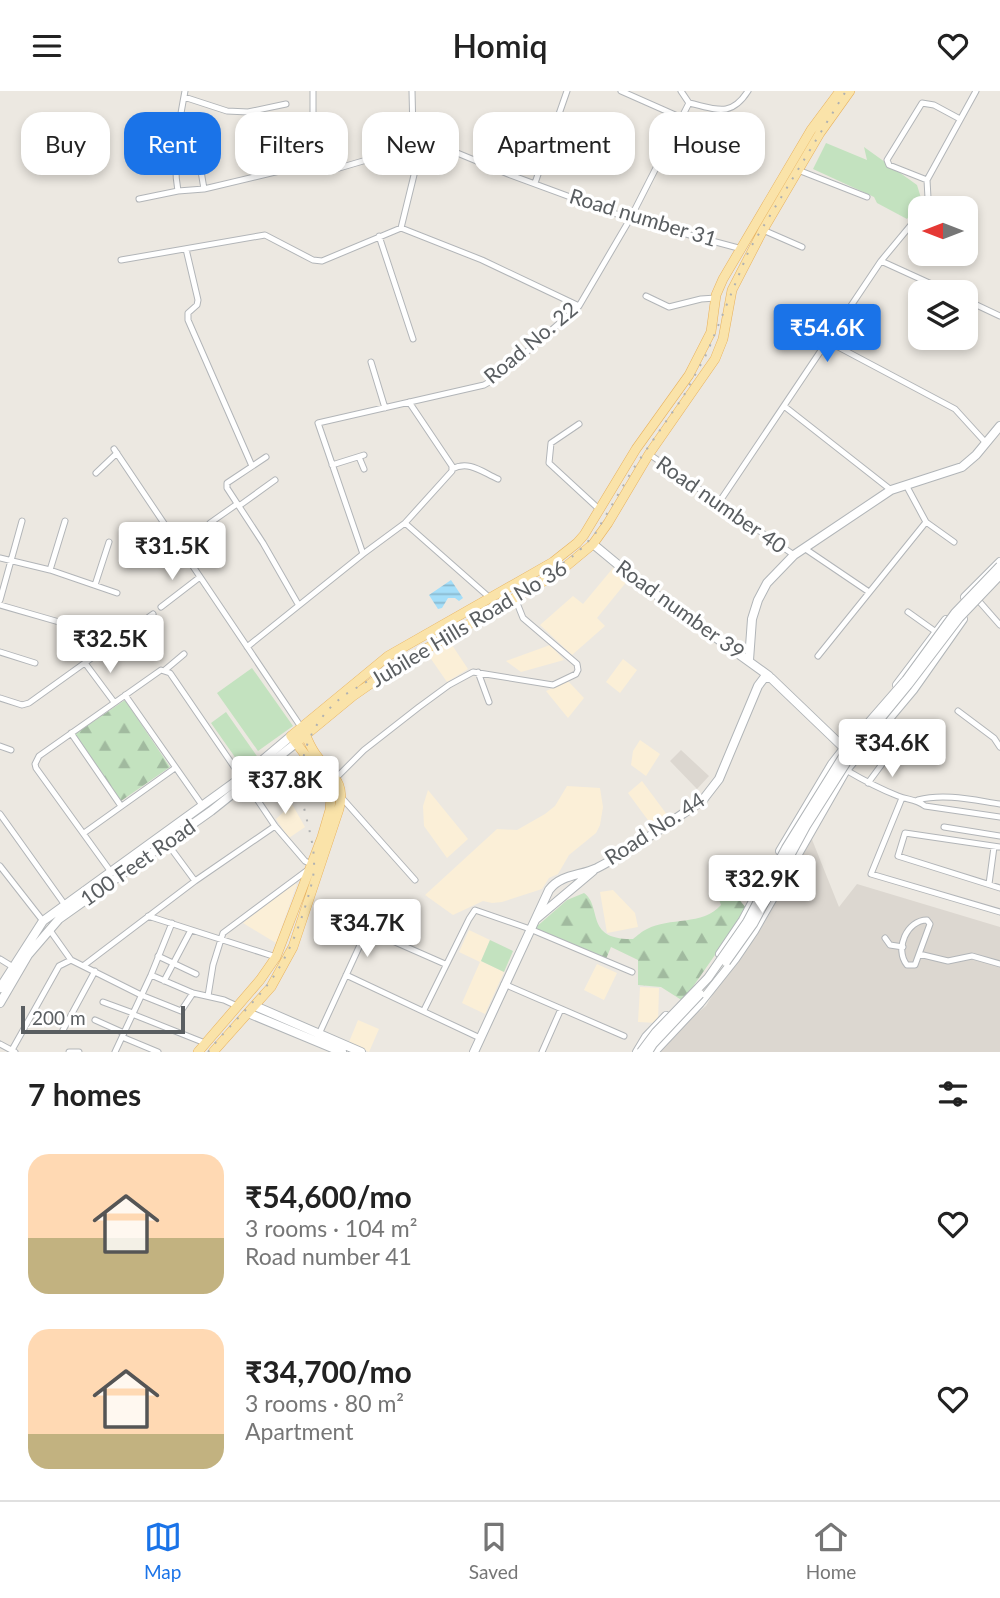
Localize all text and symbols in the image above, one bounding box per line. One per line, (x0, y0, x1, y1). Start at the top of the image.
text: Homiq (453, 26, 547, 65)
icon: menu (28, 27, 66, 65)
icon: heart (934, 27, 972, 65)
chip: Buy (21, 112, 110, 175)
chip: Rent (124, 112, 221, 175)
chip: Filters (235, 112, 348, 175)
chip: New (362, 112, 459, 175)
chip: Apartment (473, 112, 635, 175)
chip: House (649, 112, 765, 175)
street label: Road number 31 (567, 182, 720, 251)
north arrow (908, 196, 978, 266)
map controls (908, 196, 978, 350)
button: layers (908, 280, 978, 350)
street label: Road No. 22 (478, 296, 582, 388)
pin: ₹54.6K (770, 305, 884, 364)
text: ₹54.6K (790, 313, 864, 341)
street label: Road number 40 (652, 450, 791, 558)
pin: ₹31.5K (115, 523, 229, 582)
text: ₹31.5K (135, 531, 209, 559)
street label: Jubilee Hills Road No 36 (366, 554, 571, 691)
street label: Road number 39 (612, 554, 750, 664)
pin: ₹32.5K (53, 615, 167, 675)
text: ₹32.5K (73, 624, 147, 652)
pin: ₹34.6K (835, 719, 949, 779)
text: ₹34.6K (855, 728, 929, 756)
pin: ₹37.8K (228, 757, 342, 816)
text: ₹37.8K (248, 765, 322, 793)
street label: Road No. 44 (599, 786, 709, 869)
street label: 100 Feet Road (75, 813, 199, 911)
pin: ₹32.9K (705, 855, 819, 915)
text: ₹32.9K (725, 864, 799, 892)
pin: ₹34.7K (310, 899, 424, 959)
text: ₹34.7K (330, 908, 404, 936)
scale bar (21, 1003, 186, 1035)
text: 200 m (32, 1006, 86, 1029)
icon: filters (934, 1075, 972, 1113)
text: 7 homes (28, 1076, 141, 1112)
text: ₹54,600/mo (245, 1178, 412, 1214)
icon: home (84, 1182, 168, 1266)
icon: heart (934, 1205, 972, 1243)
text: 3 rooms · 104 m² (245, 1214, 417, 1242)
text: Road number 41 (245, 1242, 412, 1270)
text: ₹34,700/mo (245, 1353, 412, 1389)
icon: home (84, 1357, 168, 1441)
icon: heart (934, 1380, 972, 1418)
text: 3 rooms · 80 m² (245, 1389, 404, 1417)
text: Apartment (245, 1417, 353, 1445)
tab: Map (144, 1518, 182, 1583)
tab: Saved (469, 1518, 518, 1583)
tab: Home (806, 1518, 856, 1583)

